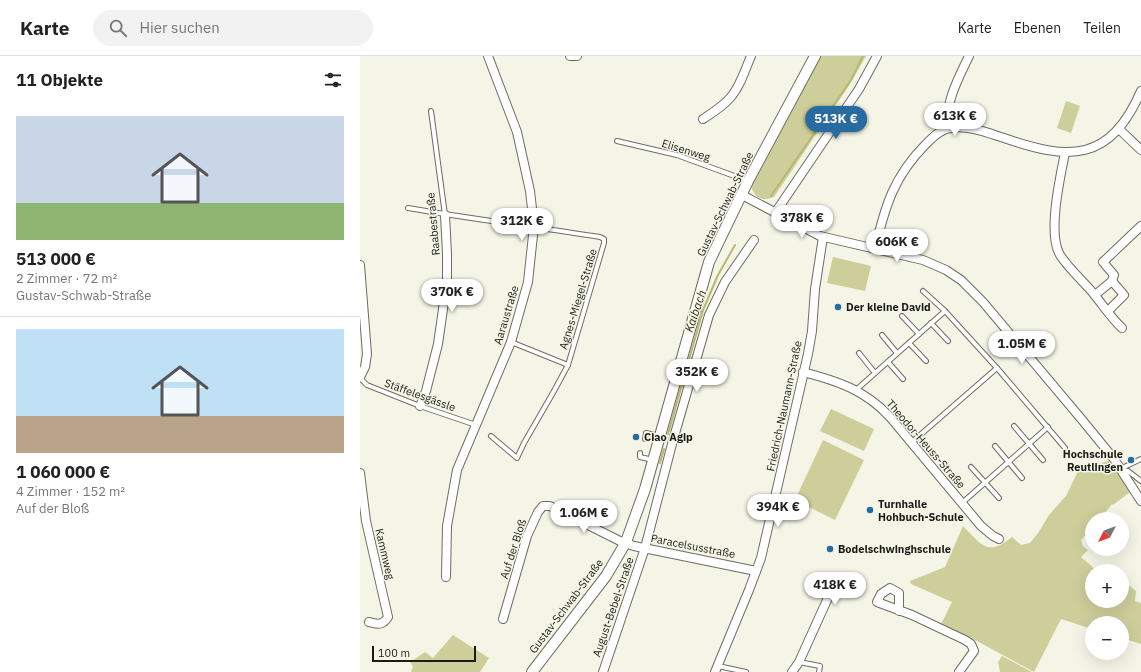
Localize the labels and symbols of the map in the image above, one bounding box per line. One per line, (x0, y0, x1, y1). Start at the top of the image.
pin: 613K € (922, 103, 988, 137)
pin: 513K € (803, 106, 869, 140)
street label: Elisenweg (660, 136, 712, 164)
street label: Gustav-Schwab-Straße (694, 149, 756, 259)
street label: Raabestraße (423, 192, 443, 256)
pin: 378K € (769, 205, 835, 239)
pin: 312K € (489, 208, 555, 242)
pin: 606K € (864, 229, 930, 263)
street label: Agnes-Miegel-Straße (556, 247, 600, 351)
pin: 370K € (419, 279, 485, 313)
street label: Aaraustraße (490, 284, 522, 346)
water label: Kaibach (681, 288, 709, 334)
place label: Der kleine David (846, 300, 931, 314)
marker: Der kleine David (833, 302, 843, 312)
pin: 1.05M € (985, 331, 1059, 365)
street label: Friedrich-Naumann-Straße (763, 339, 805, 473)
pin: 352K € (664, 359, 730, 393)
street label: Stäffelesgässle (382, 376, 458, 414)
street label: Theodor-Heuss-Straße (883, 397, 969, 491)
place label: Ciao Agip (644, 430, 693, 444)
marker: Ciao Agip (631, 432, 641, 442)
place label: Hochschule Reutlingen (1063, 447, 1123, 474)
marker: Hochschule Reutlingen (1126, 455, 1136, 465)
pin: 394K € (745, 494, 811, 528)
place label: Turnhalle Hohbuch-Schule (878, 497, 964, 524)
pin: 1.06M € (547, 500, 621, 534)
marker: Turnhalle Hohbuch-Schule (865, 505, 875, 515)
north arrow (1085, 512, 1129, 556)
street label: Auf der Bloß (497, 517, 529, 581)
street label: Kammweg (372, 527, 398, 581)
street label: Paracelsusstraße (650, 531, 736, 561)
place label: Bodelschwinghschule (838, 542, 951, 556)
marker: Bodelschwinghschule (825, 544, 835, 554)
street label: August-Bebel-Straße (589, 555, 637, 659)
street label: Gustav-Schwab-Straße (526, 556, 606, 656)
pin: 418K € (802, 572, 868, 606)
scale bar (372, 644, 476, 663)

